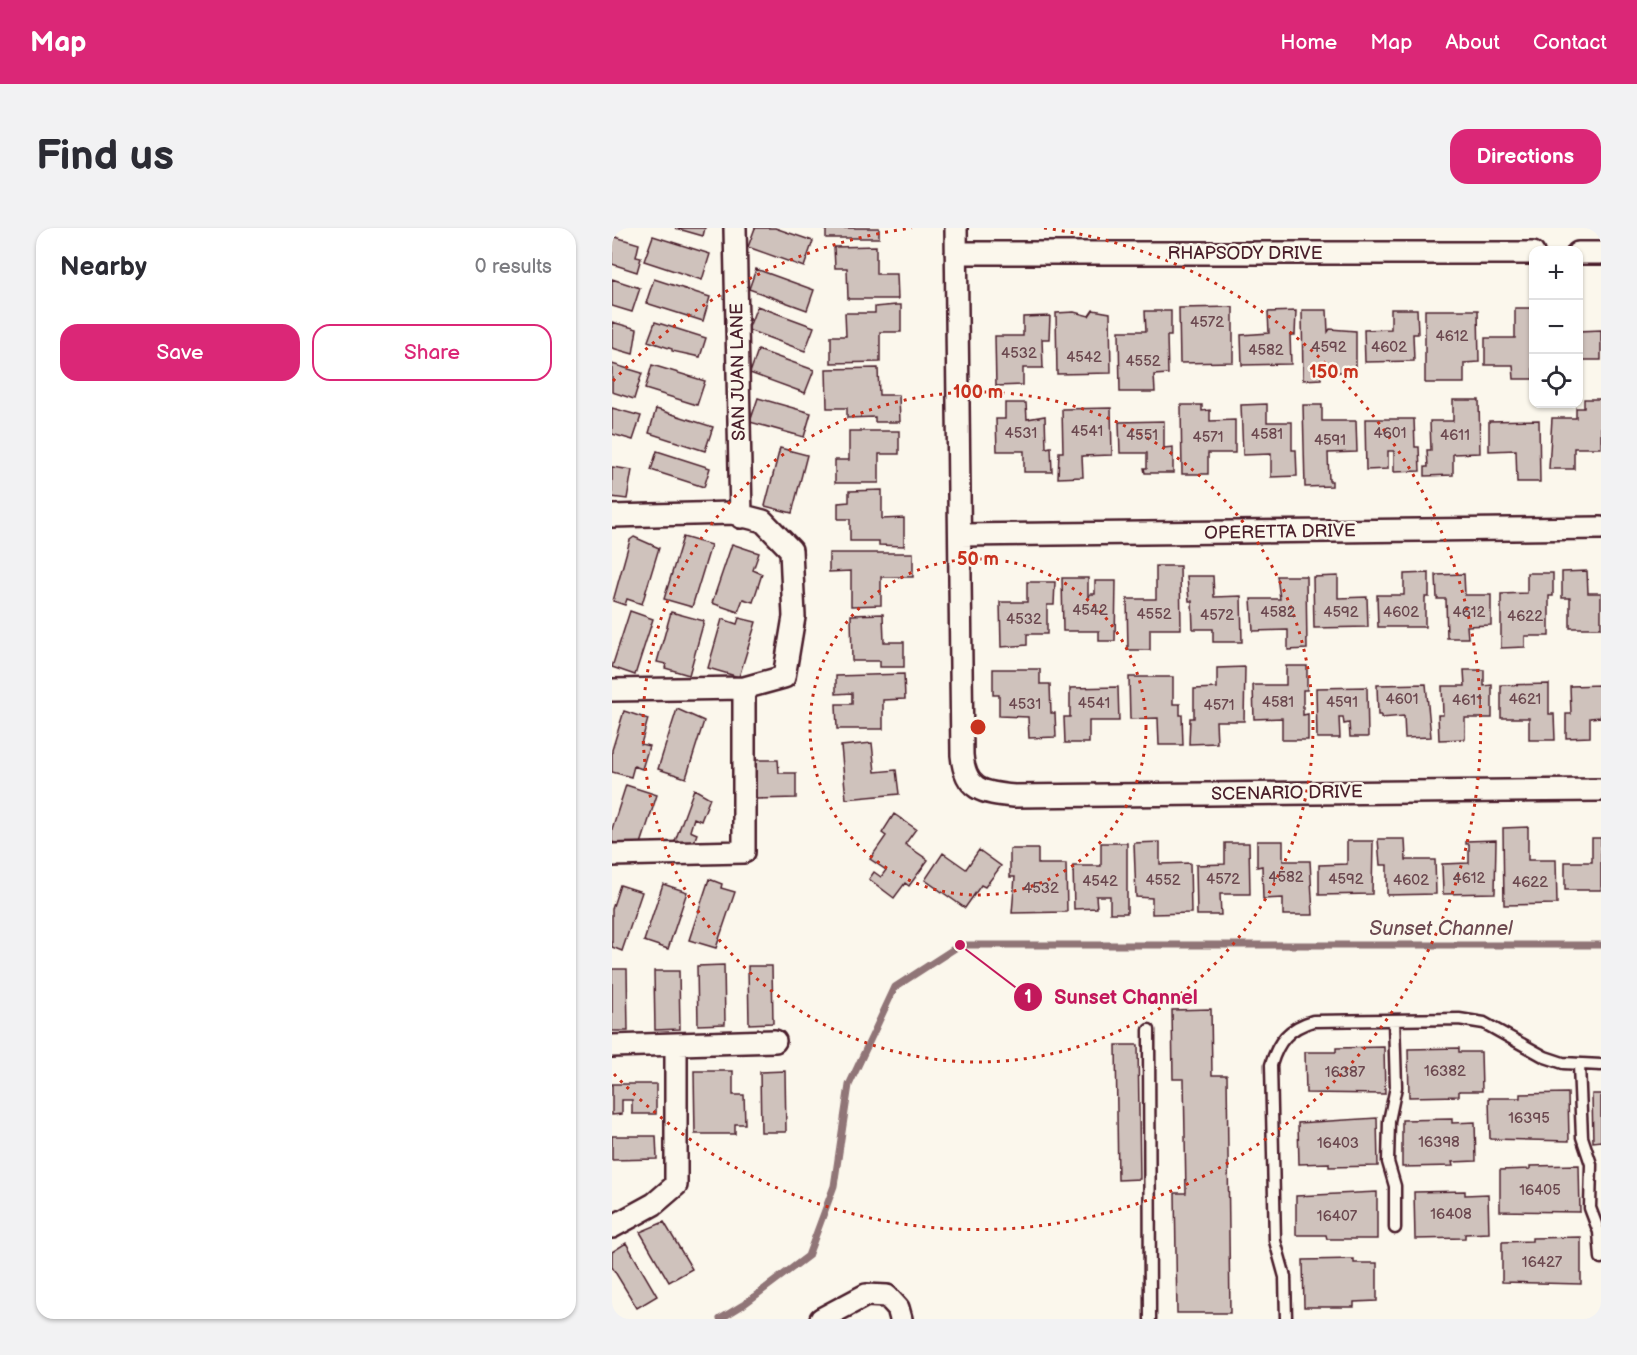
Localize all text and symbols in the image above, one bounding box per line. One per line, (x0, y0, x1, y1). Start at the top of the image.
text: Map (30, 26, 86, 59)
text: Home (1280, 30, 1337, 55)
text: Map (1370, 30, 1412, 55)
text: About (1445, 30, 1500, 55)
text: Contact (1533, 30, 1607, 55)
button: Directions (1450, 129, 1601, 184)
text: Find us (36, 131, 174, 182)
street label: RHAPSODY DRIVE (1167, 243, 1323, 264)
map controls (1529, 246, 1583, 408)
button: + (1529, 246, 1583, 300)
text: Nearby (60, 252, 147, 283)
text: 0 results (475, 255, 552, 279)
button: − (1529, 300, 1583, 354)
street label: SAN JUAN LANE (726, 303, 750, 441)
house number: 4572 (1190, 313, 1224, 332)
button: Save (60, 324, 300, 381)
button: Share (312, 324, 552, 381)
house number: 4612 (1436, 327, 1469, 346)
house number: 4592 (1311, 338, 1347, 357)
house number: 4602 (1371, 338, 1407, 357)
house number: 4582 (1248, 341, 1284, 360)
house number: 4532 (1001, 344, 1037, 363)
house number: 4542 (1066, 348, 1102, 367)
house number: 4552 (1125, 352, 1161, 371)
button: locate (1529, 354, 1583, 408)
text: 150 m (1309, 362, 1359, 383)
text: 100 m (953, 382, 1003, 403)
house number: 4541 (1071, 422, 1103, 441)
house number: 4531 (1005, 424, 1037, 443)
house number: 4601 (1374, 424, 1406, 443)
house number: 4581 (1251, 425, 1283, 444)
house number: 4551 (1126, 426, 1158, 445)
house number: 4611 (1440, 426, 1470, 445)
house number: 4571 (1193, 428, 1223, 447)
house number: 4591 (1314, 431, 1346, 450)
street label: OPERETTA DRIVE (1204, 520, 1356, 544)
text: 50 m (957, 549, 999, 570)
house number: 4542 (1072, 601, 1108, 620)
house number: 4582 (1260, 603, 1296, 622)
house number: 4592 (1323, 603, 1359, 622)
house number: 4602 (1383, 603, 1419, 622)
house number: 4612 (1453, 603, 1486, 622)
house number: 4552 (1136, 605, 1172, 624)
house number: 4572 (1200, 606, 1234, 625)
house number: 4622 (1507, 607, 1543, 626)
house number: 4532 (1006, 610, 1042, 629)
house number: 4601 (1386, 690, 1418, 709)
house number: 4621 (1509, 690, 1541, 709)
house number: 4611 (1452, 691, 1482, 710)
house number: 4581 (1262, 693, 1294, 712)
house number: 4591 (1326, 693, 1358, 712)
house number: 4541 (1078, 694, 1110, 713)
house number: 4531 (1009, 695, 1041, 714)
house number: 4571 (1204, 696, 1234, 715)
centre of rings (968, 717, 988, 737)
street label: SCENARIO DRIVE (1211, 781, 1363, 805)
house number: 4582 (1268, 868, 1304, 887)
house number: 4612 (1453, 869, 1486, 888)
house number: 4572 (1206, 870, 1240, 889)
house number: 4592 (1328, 870, 1364, 889)
house number: 4552 (1145, 871, 1181, 890)
house number: 4602 (1393, 871, 1429, 890)
house number: 4542 (1082, 872, 1118, 891)
house number: 4622 (1512, 873, 1548, 892)
house number: 4532 (1023, 879, 1059, 898)
water label: Sunset Channel (1369, 917, 1514, 941)
callout: Sunset Channel (1013, 978, 1210, 1016)
text: Sunset Channel (1054, 986, 1198, 1010)
text: 1 (1024, 987, 1032, 1008)
house number: 16382 (1424, 1062, 1466, 1081)
house number: 16387 (1325, 1063, 1366, 1082)
house number: 16395 (1508, 1109, 1550, 1128)
house number: 16398 (1418, 1133, 1460, 1152)
house number: 16403 (1317, 1134, 1359, 1153)
house number: 16405 (1519, 1181, 1561, 1200)
house number: 16408 (1430, 1205, 1472, 1224)
house number: 16407 (1317, 1207, 1358, 1226)
house number: 16427 (1522, 1253, 1563, 1272)

